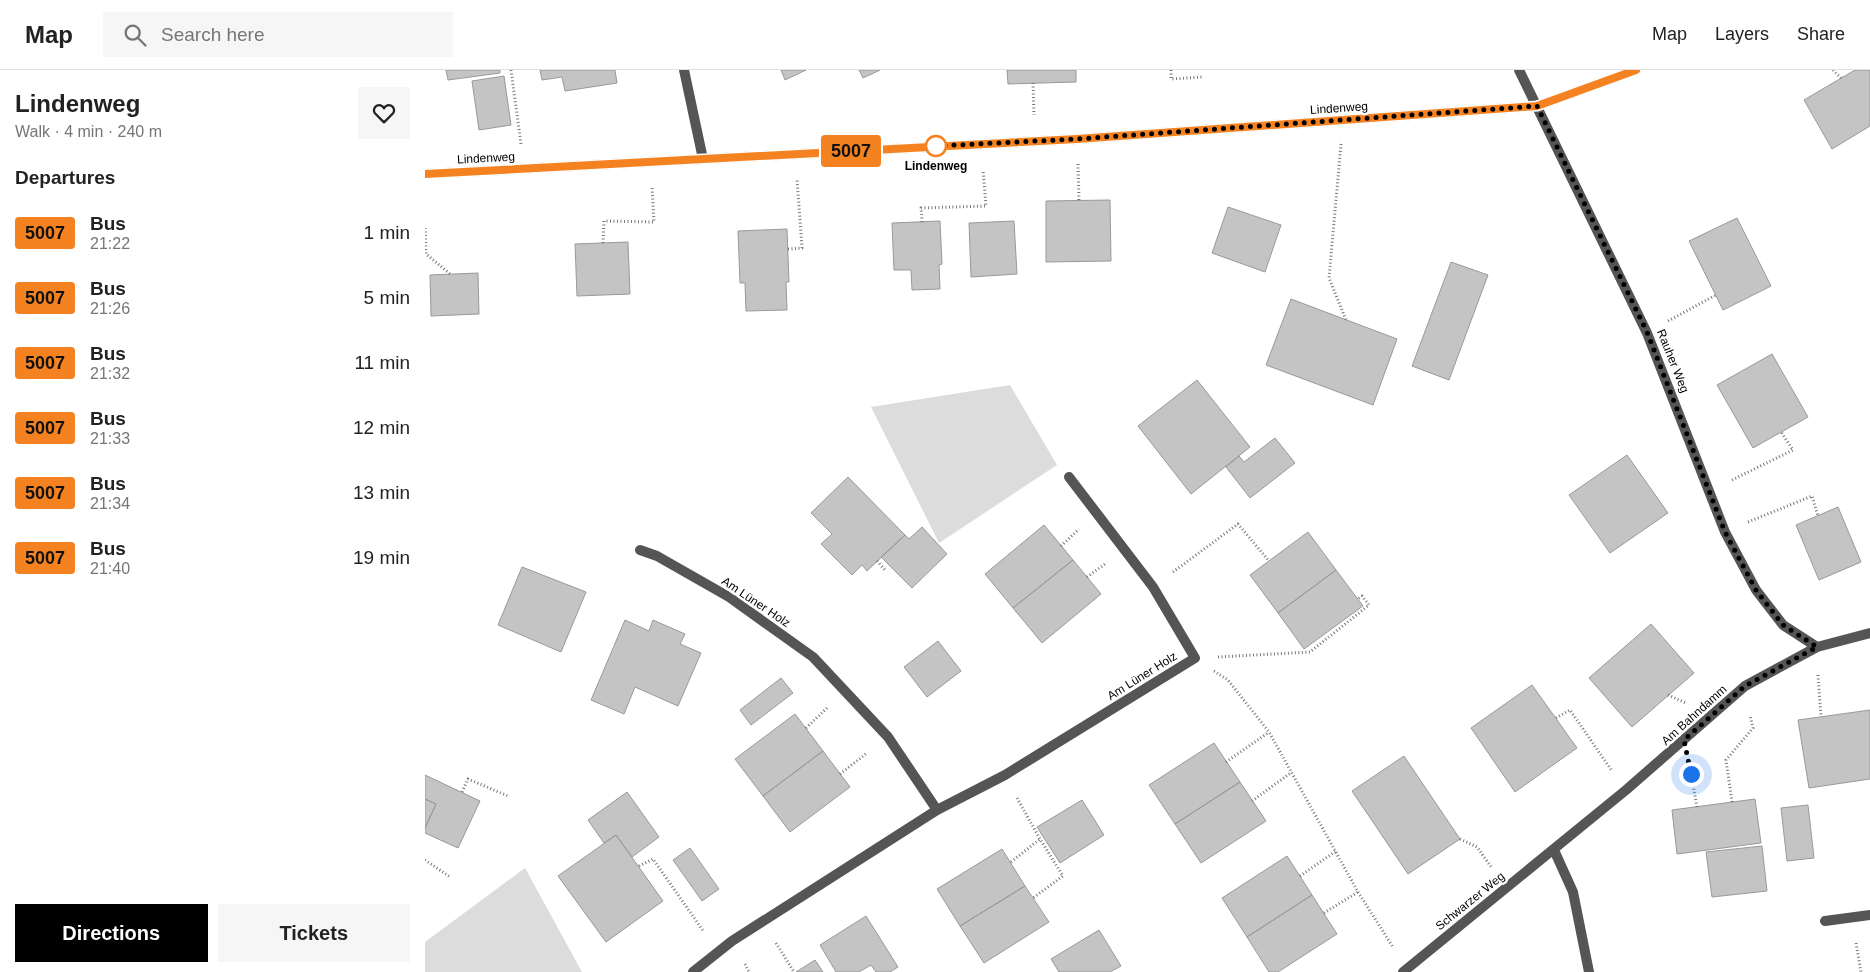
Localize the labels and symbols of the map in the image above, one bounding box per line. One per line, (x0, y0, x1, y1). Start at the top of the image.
street label: Lindenweg (1310, 99, 1368, 117)
line badge: 5007 (816, 135, 886, 167)
marker: Lindenweg (925, 135, 947, 157)
street label: Lindenweg (457, 149, 515, 167)
place label: Lindenweg (905, 159, 967, 173)
street label: Rauher Weg (1654, 327, 1692, 395)
street label: Am Lüner Holz (719, 574, 793, 630)
street label: Am Lüner Holz (1105, 649, 1179, 703)
street label: Am Bahndamm (1659, 682, 1729, 748)
your location (1679, 762, 1704, 787)
street label: Schwarzer Weg (1433, 869, 1507, 933)

